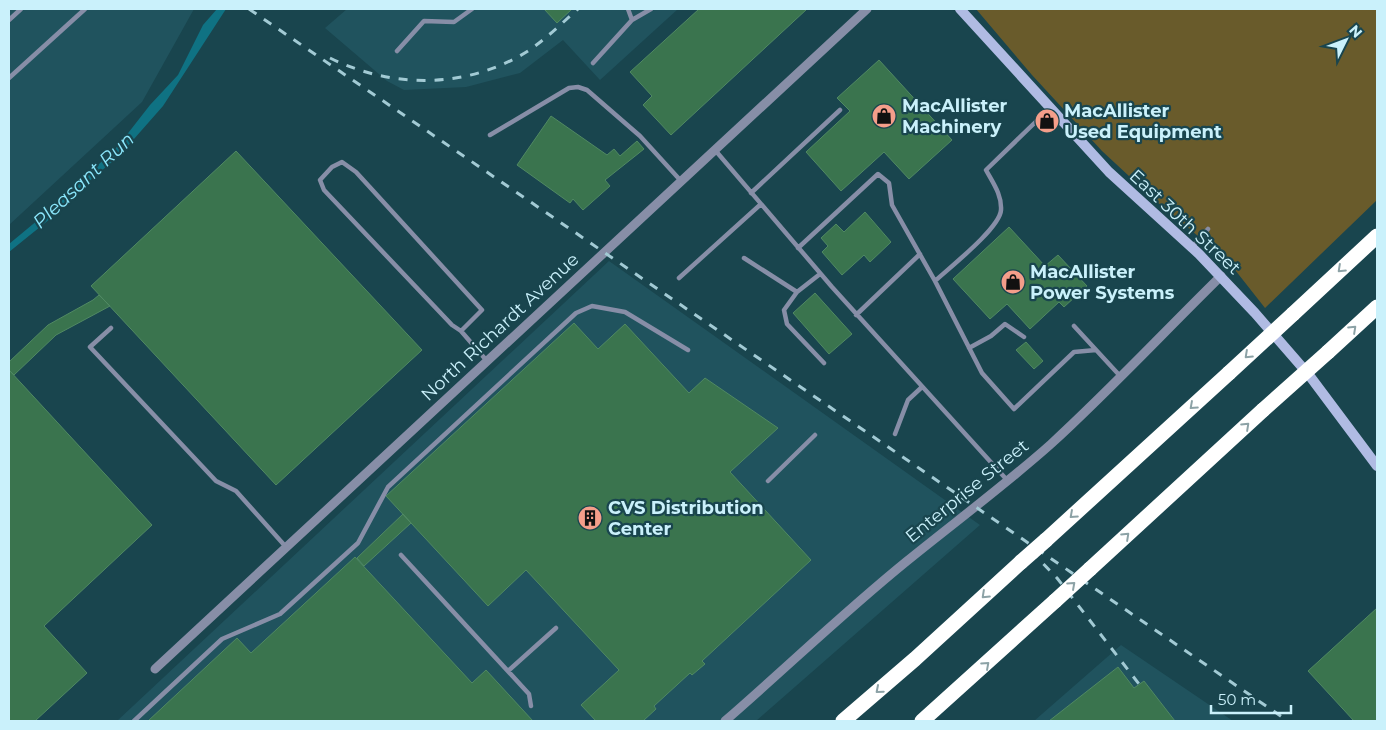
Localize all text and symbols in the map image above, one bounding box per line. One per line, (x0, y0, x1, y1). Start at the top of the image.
north arrow (1321, 15, 1371, 65)
text: N (1345, 21, 1366, 42)
place label: MacAllister Machinery (902, 95, 1007, 138)
place label: MacAllister Used Equipment (1064, 100, 1222, 143)
shop icon: MacAllister Machinery (871, 103, 897, 129)
shop icon: MacAllister Used Equipment (1034, 108, 1060, 134)
water label: Pleasant Run (28, 128, 139, 233)
street label: East 30th Street (1125, 165, 1245, 279)
street label: North Richardt Avenue (417, 248, 583, 406)
place label: MacAllister Power Systems (1030, 261, 1175, 304)
one-way arrow (1338, 263, 1347, 272)
shop icon: MacAllister Power Systems (1000, 269, 1026, 295)
one-way arrow (1347, 326, 1356, 335)
one-way arrow (1245, 349, 1254, 358)
one-way arrow (1190, 400, 1199, 409)
one-way arrow (1240, 423, 1249, 432)
street label: Enterprise Street (901, 435, 1033, 547)
place label: CVS Distribution Center (608, 497, 764, 540)
building icon: CVS Distribution Center (577, 505, 603, 531)
one-way arrow (1070, 509, 1079, 518)
one-way arrow (1120, 533, 1129, 542)
one-way arrow (1067, 582, 1076, 591)
one-way arrow (981, 590, 990, 599)
one-way arrow (980, 662, 989, 671)
scale bar (1211, 682, 1291, 714)
one-way arrow (876, 685, 885, 694)
text: 50 m (1218, 690, 1256, 709)

